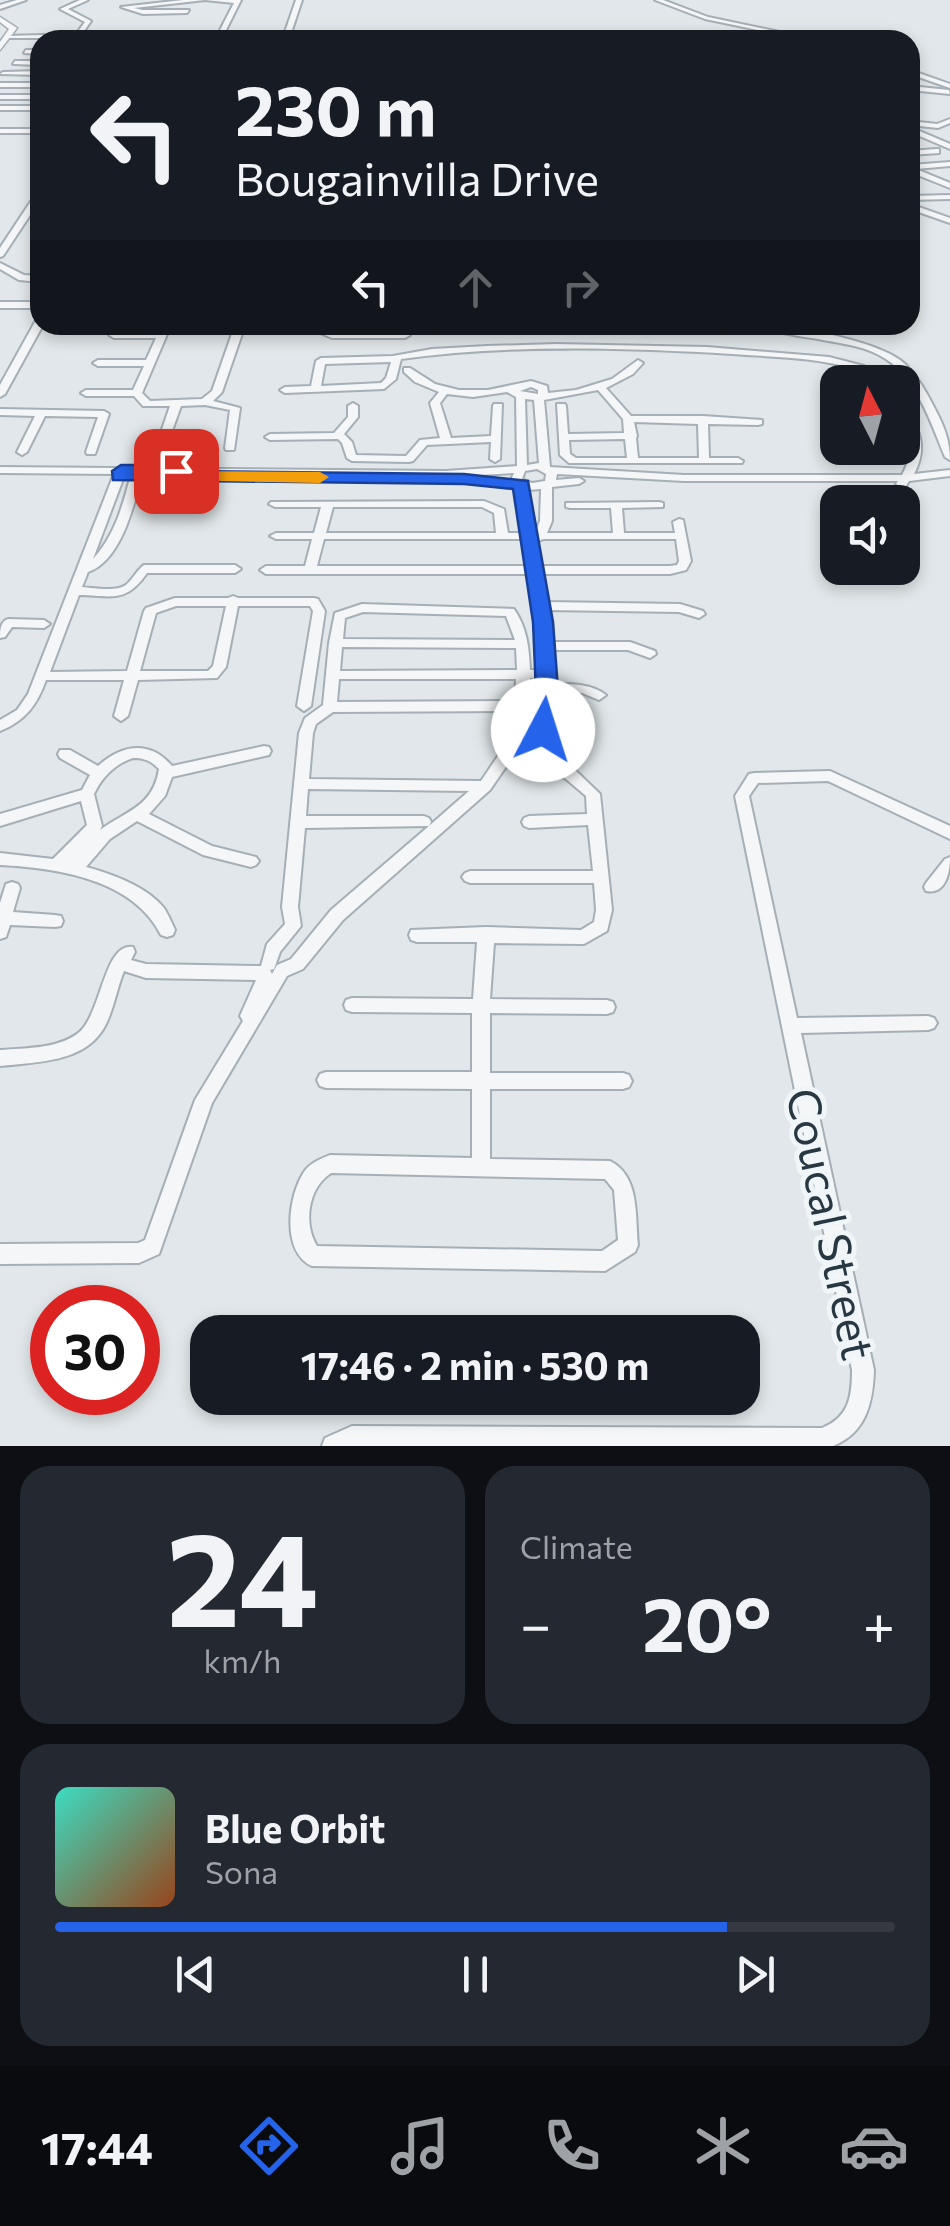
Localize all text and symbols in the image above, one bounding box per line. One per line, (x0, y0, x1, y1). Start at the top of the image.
text: 230 m (235, 65, 437, 150)
icon: left (70, 70, 200, 200)
text: Bougainvilla Drive (235, 150, 599, 205)
icon: left (343, 260, 398, 315)
icon: ahead (448, 260, 503, 315)
icon: right (553, 260, 608, 315)
north arrow (820, 365, 920, 465)
map controls (820, 365, 920, 585)
pin (134, 429, 219, 514)
icon: arrive (149, 444, 204, 499)
button: sound (820, 485, 920, 585)
position arrow (491, 678, 595, 782)
street label: Coucal Street (777, 1083, 888, 1364)
speed limit sign: 30 (30, 1285, 160, 1415)
text: 17:46 · 2 min · 530 m (301, 1341, 649, 1388)
text: 24 (167, 1495, 318, 1654)
text: Climate (520, 1526, 633, 1566)
text: 20° (642, 1576, 772, 1667)
text: − (520, 1589, 551, 1656)
text: + (863, 1589, 895, 1656)
text: km/h (204, 1640, 281, 1680)
text: Blue Orbit (205, 1804, 385, 1851)
text: Sona (205, 1851, 278, 1891)
icon: previous (168, 1947, 223, 2002)
icon: pause (448, 1947, 503, 2002)
icon: next (728, 1947, 783, 2002)
icon: directions (234, 2111, 304, 2181)
icon: music (385, 2111, 455, 2181)
icon: phone (537, 2111, 607, 2181)
icon: climate (688, 2111, 758, 2181)
icon: car (839, 2111, 909, 2181)
text: 17:44 (41, 2119, 153, 2174)

